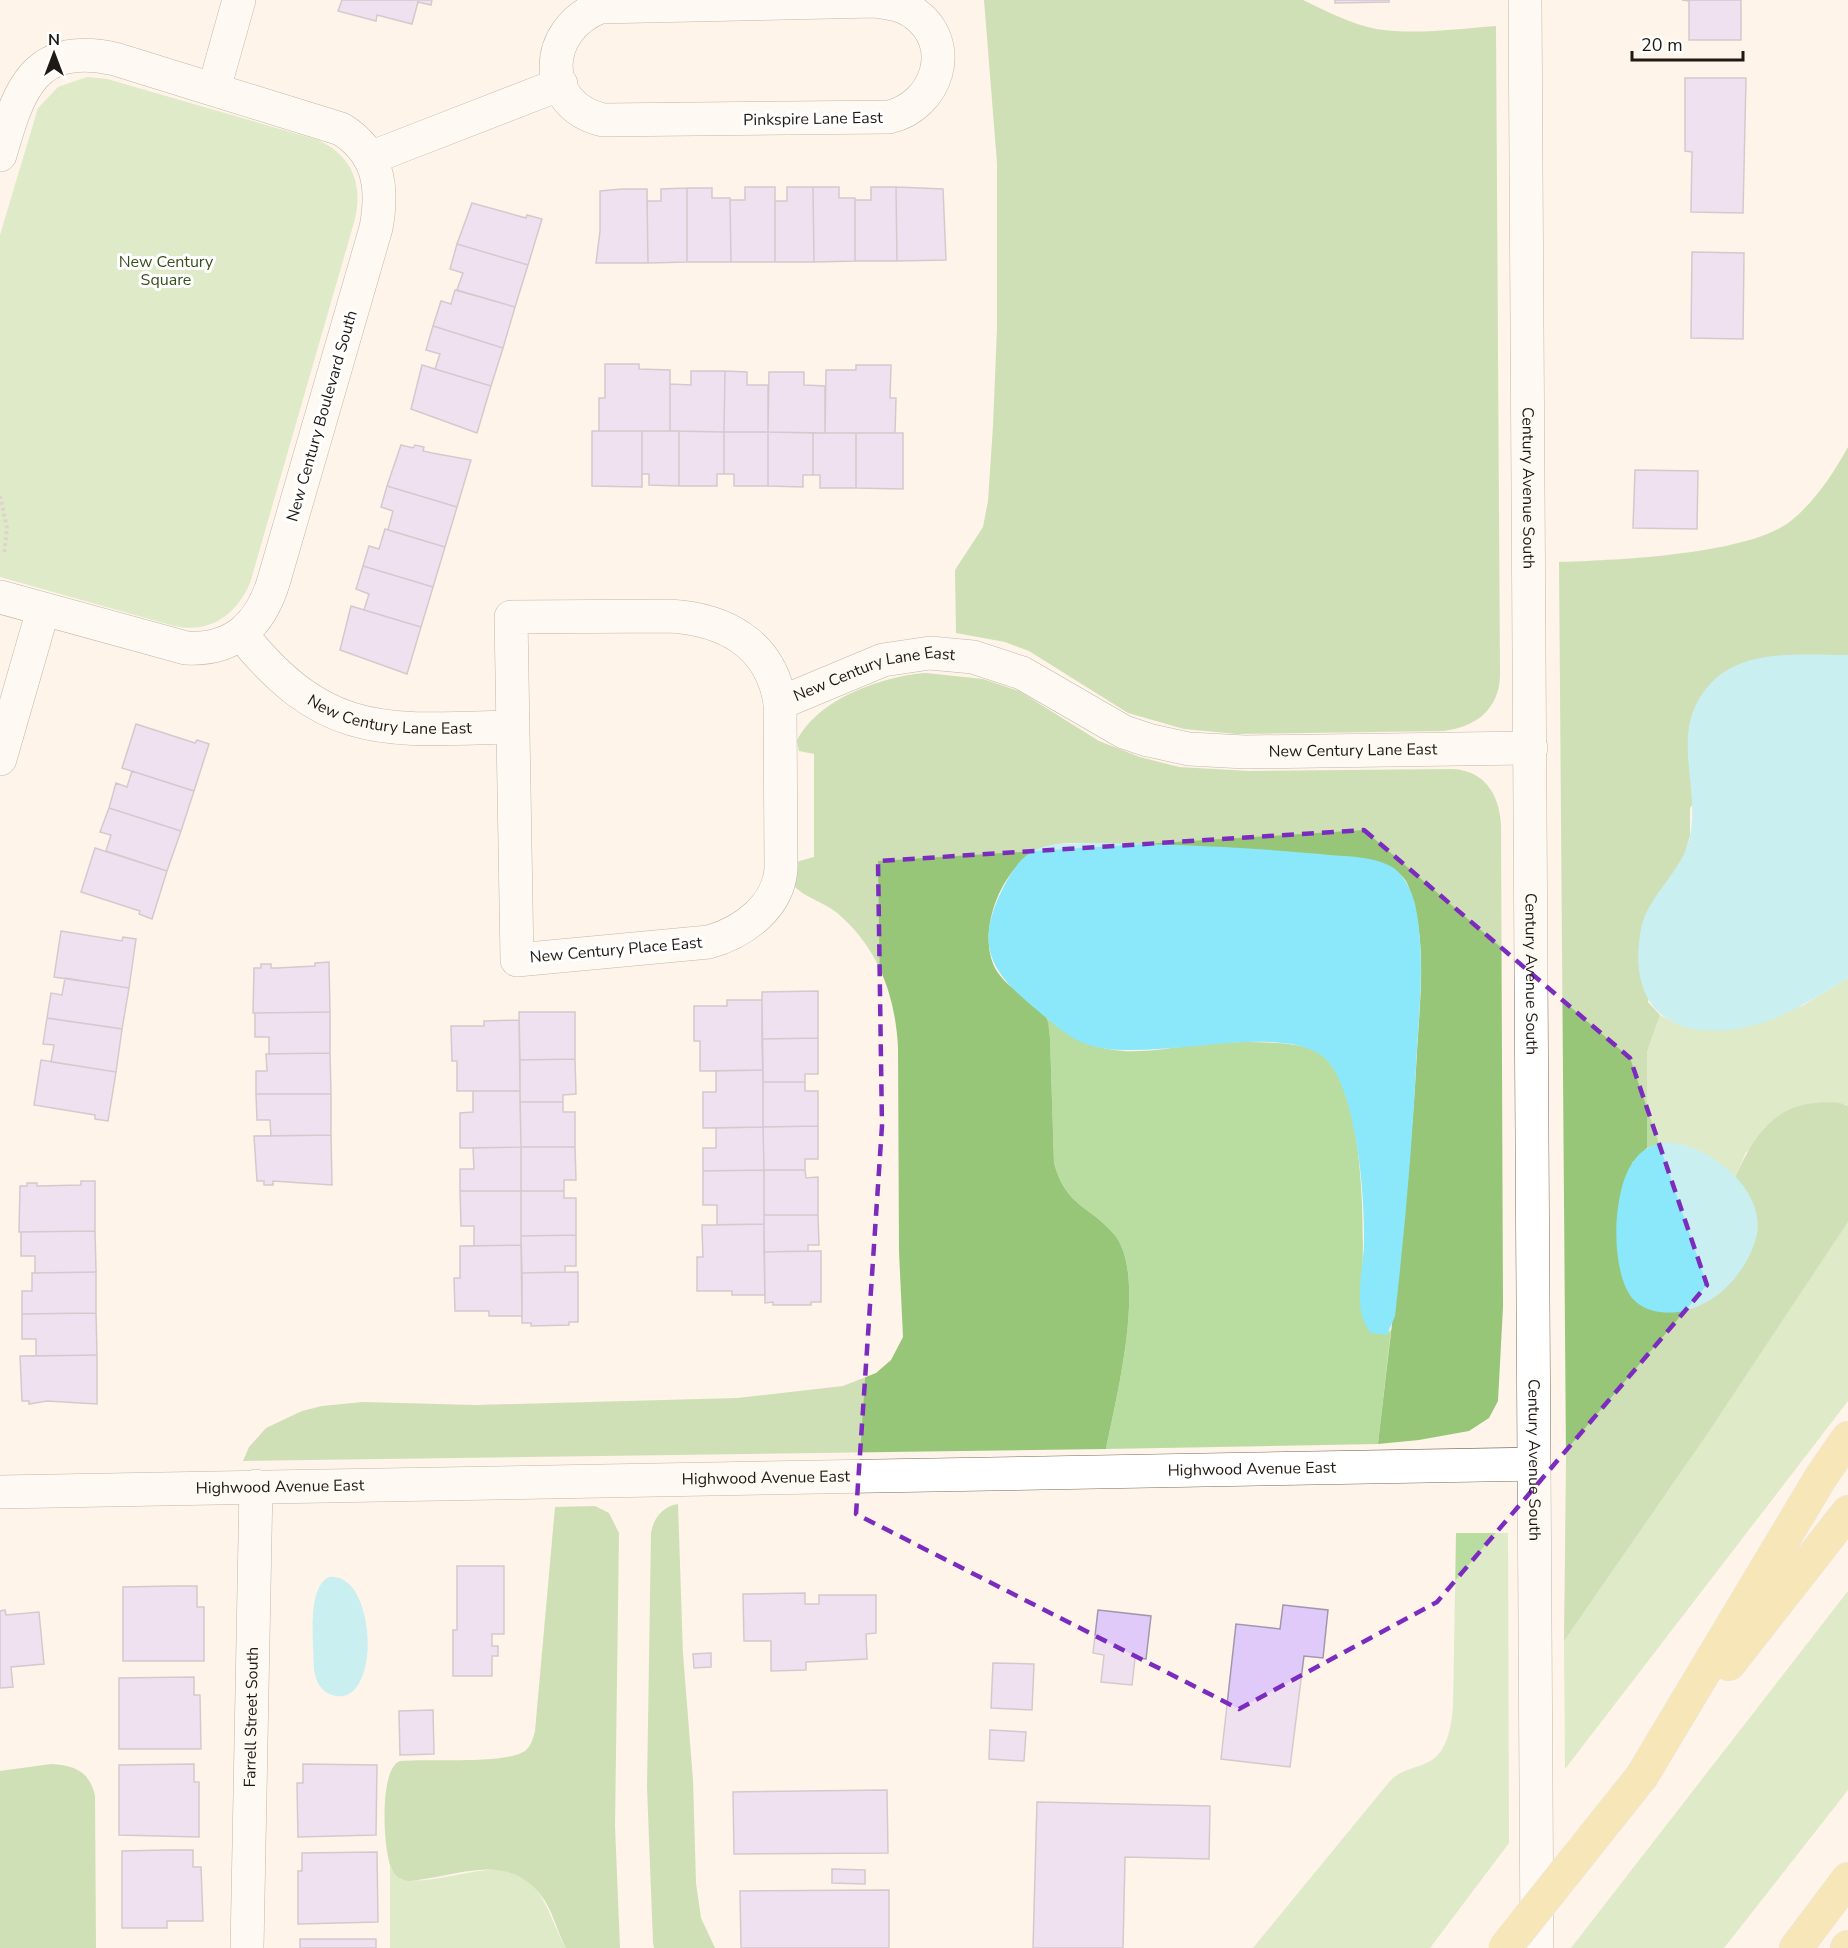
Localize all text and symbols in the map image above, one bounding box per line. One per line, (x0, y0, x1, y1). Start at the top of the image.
north arrow (24, 24, 84, 84)
scale bar (1632, 24, 1743, 62)
text: N (48, 29, 60, 51)
text: 20 m (1641, 33, 1683, 57)
street label: Pinkspire Lane East (743, 107, 883, 131)
park label: New Century Square (119, 251, 214, 291)
street label: New Century Boulevard South (281, 308, 363, 524)
street label: Century Avenue South (1517, 407, 1540, 569)
street label: New Century Lane East (790, 642, 957, 707)
street label: New Century Lane East (303, 689, 473, 740)
street label: New Century Lane East (1268, 738, 1438, 763)
street label: Century Avenue South (1520, 893, 1542, 1055)
street label: New Century Place East (529, 931, 703, 968)
street label: Century Avenue South (1522, 1379, 1545, 1541)
street label: Highwood Avenue East (1167, 1457, 1337, 1482)
street label: Highwood Avenue East (681, 1465, 851, 1491)
street label: Highwood Avenue East (196, 1474, 365, 1499)
street label: Farrell Street South (239, 1646, 264, 1788)

